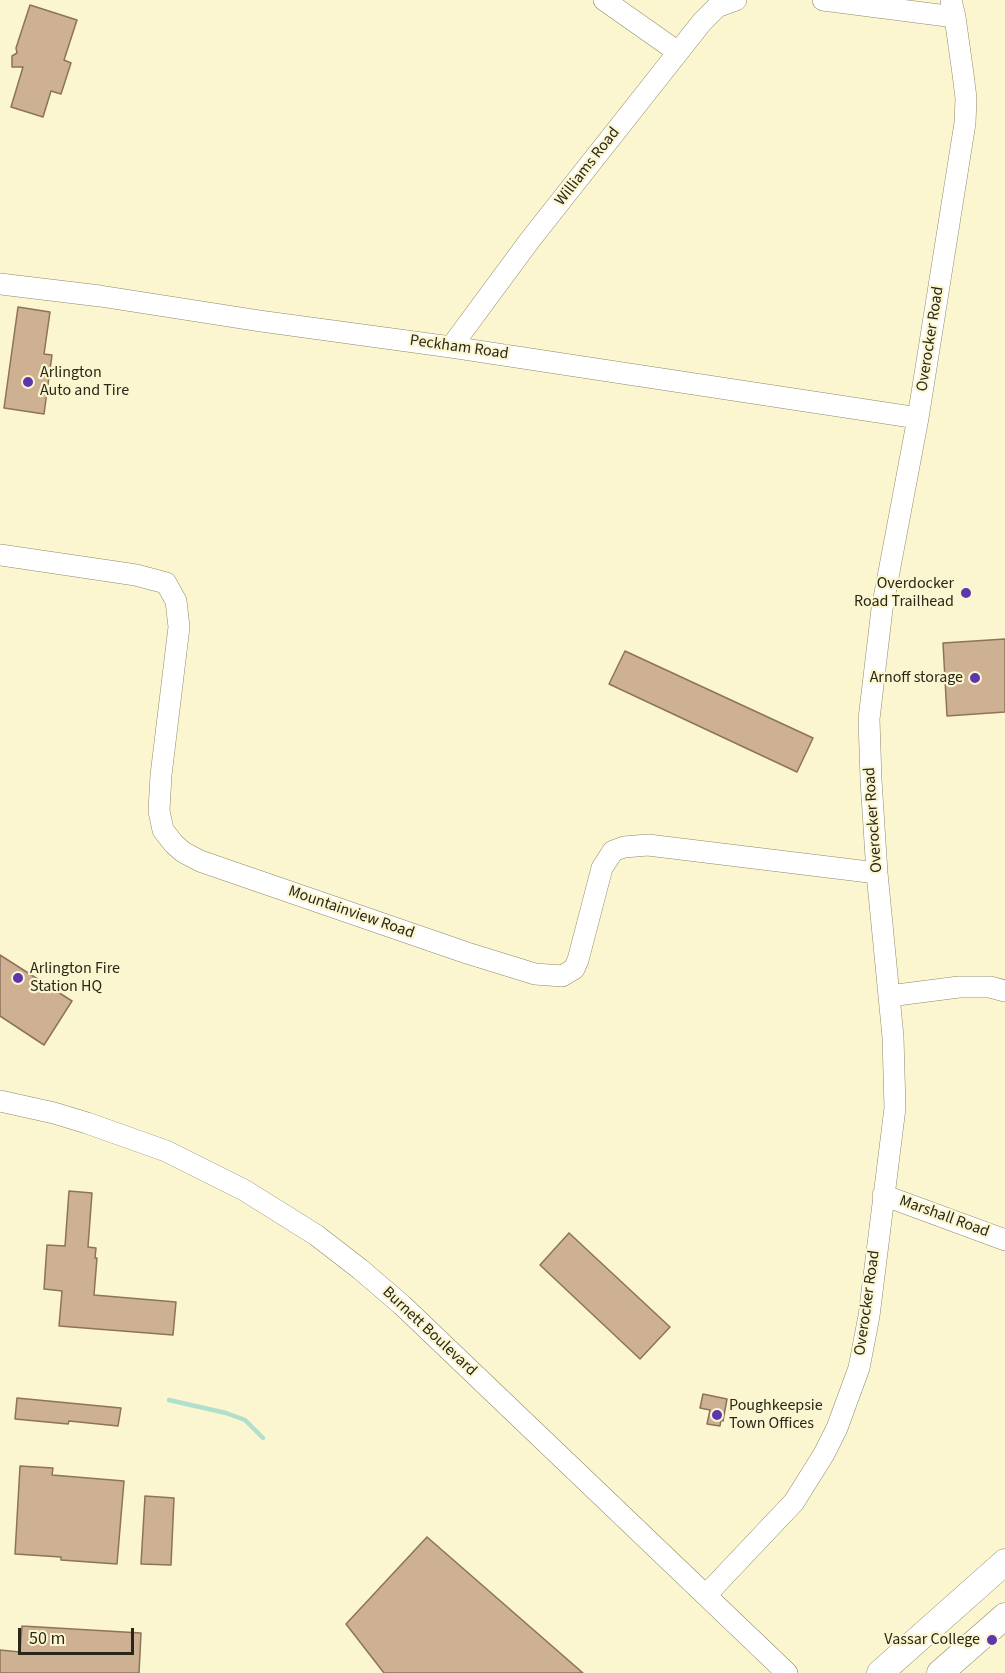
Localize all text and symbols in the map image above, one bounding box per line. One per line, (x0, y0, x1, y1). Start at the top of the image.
street label: Williams Road (551, 124, 625, 210)
street label: Overocker Road (913, 285, 949, 393)
street label: Peckham Road (408, 332, 510, 364)
place label: Arlington Auto and Tire (40, 363, 129, 401)
marker: Arlington Auto and Tire (21, 375, 35, 389)
place label: Overdocker Road Trailhead (854, 574, 954, 612)
marker: Overdocker Road Trailhead (959, 586, 973, 600)
place label: Arnoff storage (870, 668, 963, 688)
marker: Arnoff storage (968, 671, 982, 685)
street label: Overocker Road (861, 766, 887, 874)
street label: Mountainview Road (285, 882, 417, 944)
place label: Arlington Fire Station HQ (30, 959, 120, 997)
marker: Arlington Fire Station HQ (11, 971, 25, 985)
street label: Marshall Road (896, 1192, 992, 1242)
street label: Overocker Road (851, 1249, 885, 1357)
street label: Burnett Boulevard (378, 1283, 480, 1381)
place label: Poughkeepsie Town Offices (729, 1396, 823, 1434)
marker: Poughkeepsie Town Offices (710, 1408, 724, 1422)
scale bar (21, 1616, 136, 1654)
text: 50 m (29, 1626, 65, 1651)
place label: Vassar College (884, 1630, 980, 1650)
marker: Vassar College (985, 1633, 999, 1647)

